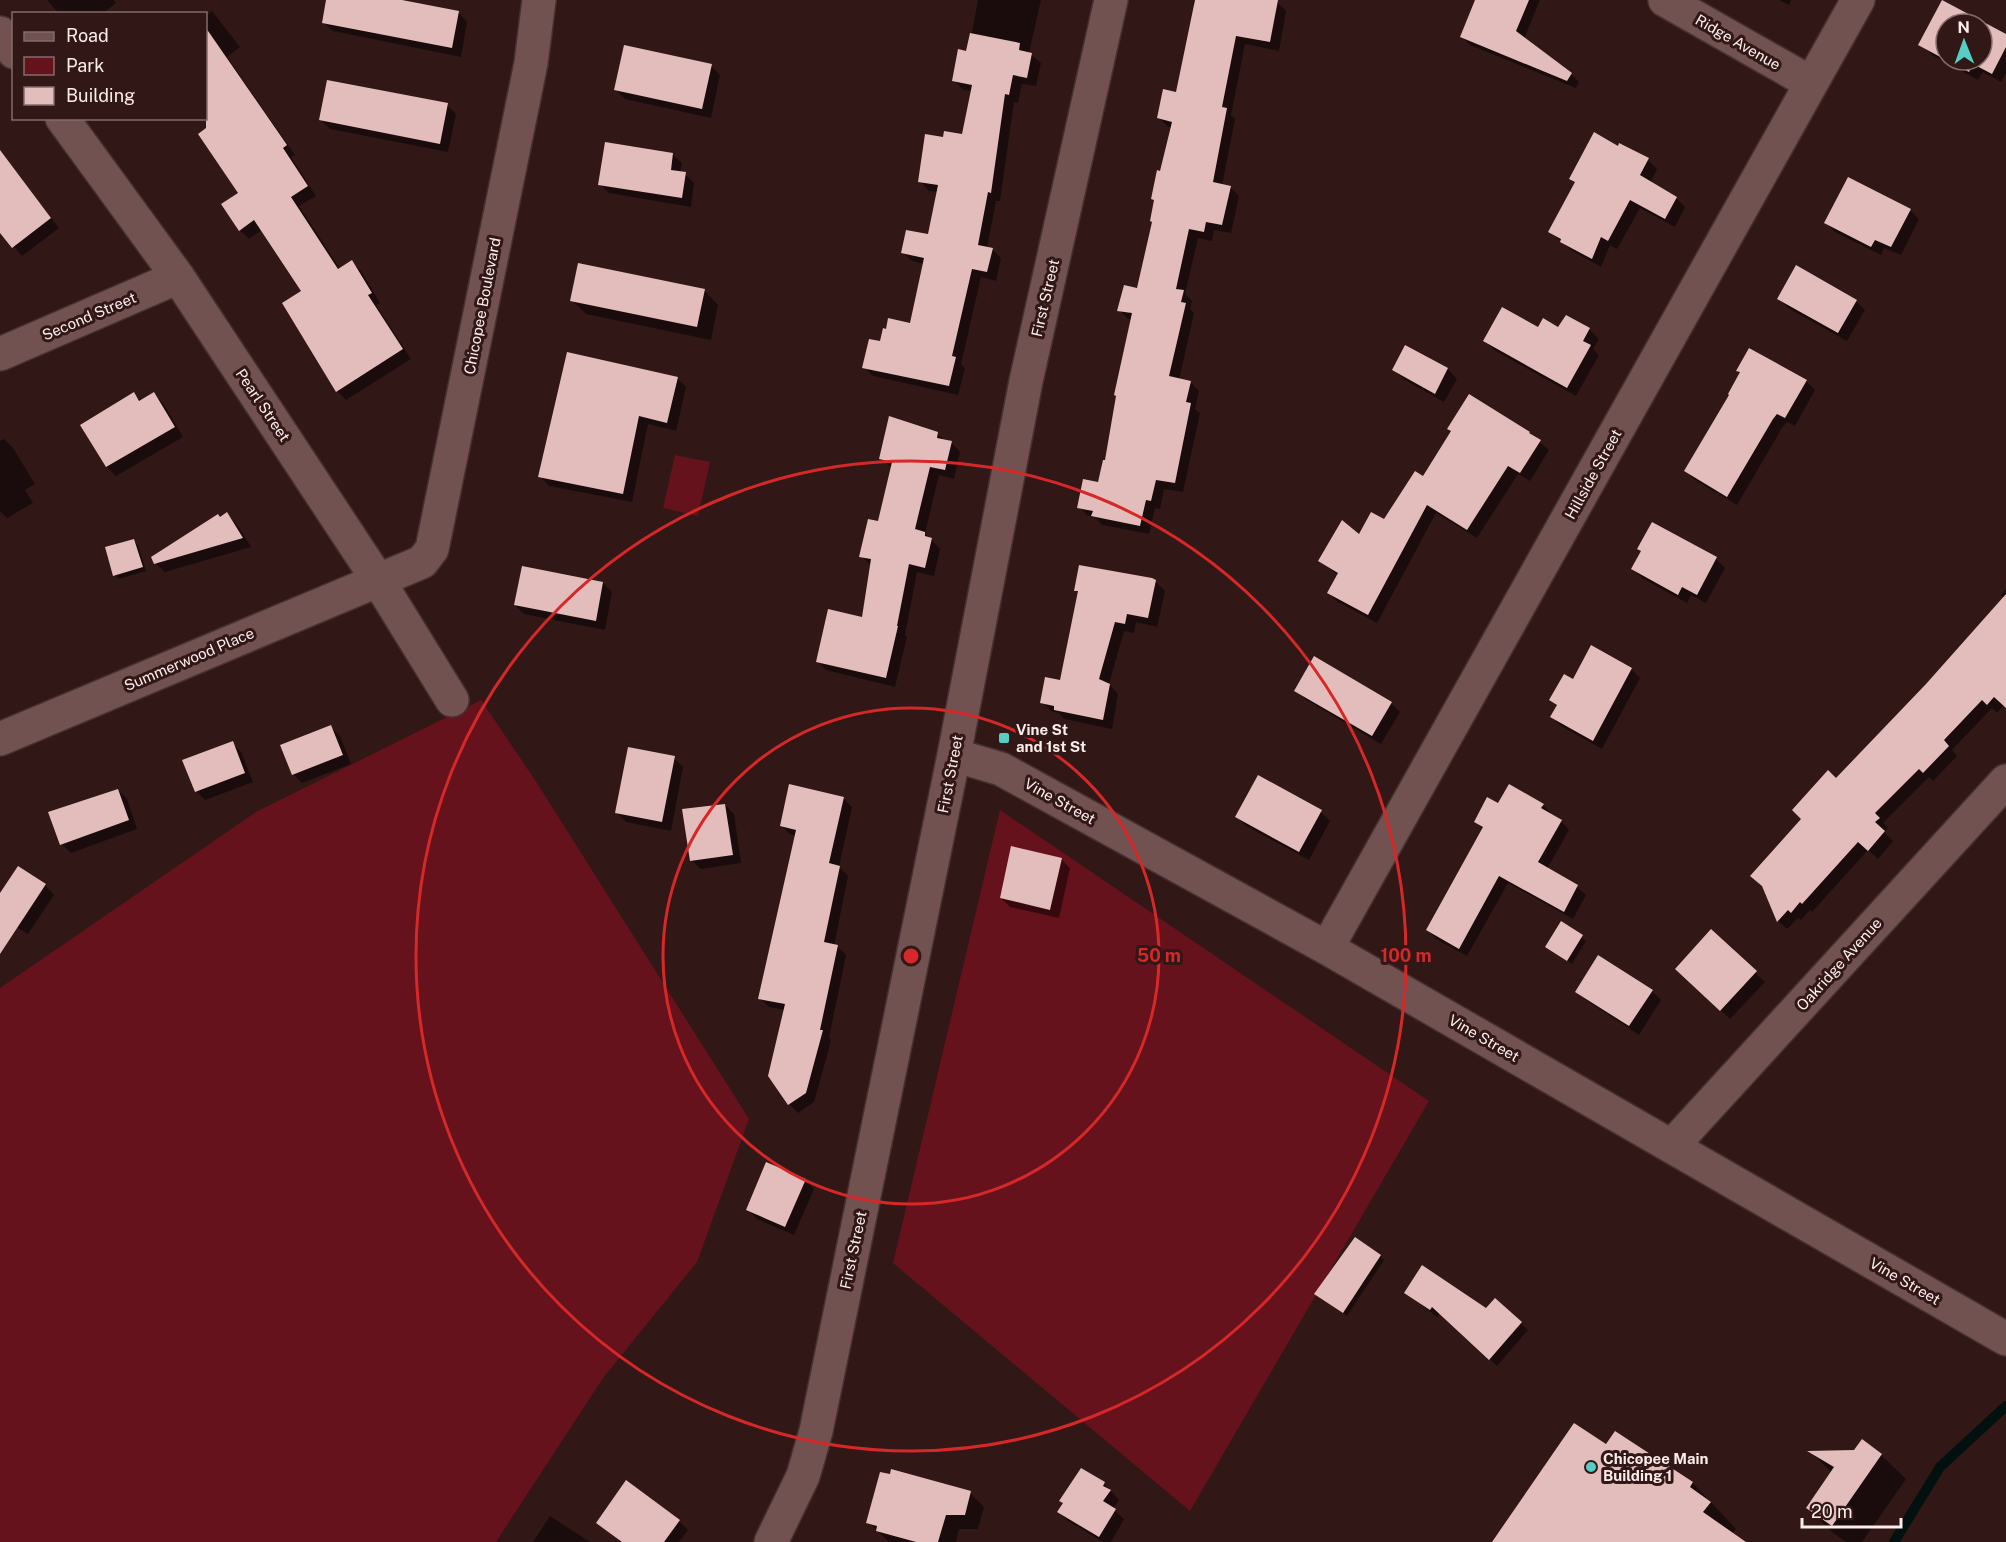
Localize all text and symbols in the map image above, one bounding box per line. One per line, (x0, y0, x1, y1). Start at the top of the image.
street label: Ridge Avenue (1692, 11, 1784, 73)
legend (12, 12, 207, 120)
north arrow (1934, 12, 1994, 72)
text: N (1957, 18, 1970, 37)
text: Road (66, 25, 109, 46)
text: Park (66, 55, 104, 76)
text: Building (66, 85, 135, 106)
street label: Chicopee Boulevard (460, 236, 504, 376)
street label: First Street (1028, 257, 1062, 339)
street label: Second Street (40, 289, 139, 343)
street label: Pearl Street (232, 365, 294, 445)
street label: Hillside Street (1561, 426, 1625, 522)
street label: Summerwood Place (122, 624, 256, 694)
place label: Vine St and 1st St (1016, 721, 1086, 755)
marker: Vine St and 1st St (997, 731, 1011, 745)
street label: First Street (934, 733, 966, 815)
street label: Vine Street (1022, 775, 1099, 828)
street label: Oakridge Avenue (1793, 914, 1885, 1014)
text: 50 m (1137, 945, 1181, 966)
text: 100 m (1380, 945, 1432, 966)
centre of rings (901, 946, 921, 966)
street label: Vine Street (1446, 1011, 1522, 1065)
street label: First Street (836, 1209, 870, 1291)
street label: Vine Street (1867, 1254, 1943, 1308)
place label: Chicopee Main Building 1 (1603, 1450, 1708, 1484)
marker: Chicopee Main Building 1 (1584, 1460, 1598, 1474)
scale bar (1802, 1491, 1901, 1529)
text: 20 m (1811, 1501, 1853, 1522)

